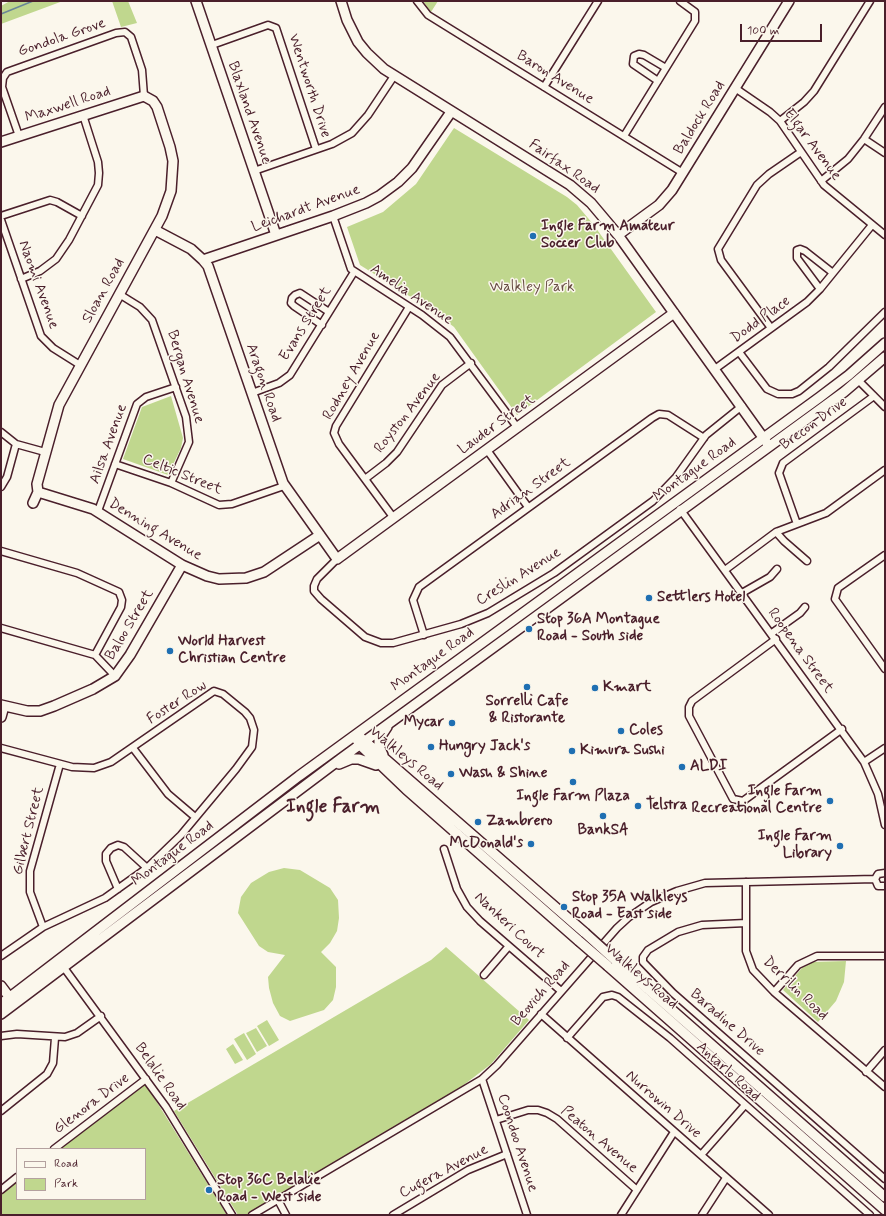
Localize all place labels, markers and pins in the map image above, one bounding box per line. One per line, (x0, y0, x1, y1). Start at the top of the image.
place label: Ingle Farm Amateur Soccer Club (541, 218, 674, 253)
marker: Ingle Farm Amateur Soccer Club (528, 231, 538, 241)
place label: Settlers Hotel (657, 589, 745, 607)
marker: Settlers Hotel (644, 593, 654, 603)
place label: Stop 36A Montague Road - South side (537, 611, 660, 646)
marker: Stop 36A Montague Road - South side (524, 624, 534, 634)
place label: World Harvest Christian Centre (178, 633, 286, 668)
marker: World Harvest Christian Centre (165, 646, 175, 656)
place label: Kmart (603, 679, 651, 697)
marker: Sorrelli Cafe & Ristorante (522, 682, 532, 692)
marker: Kmart (590, 683, 600, 693)
place label: Sorrelli Cafe & Ristorante (486, 693, 568, 728)
place label: Mycar (404, 714, 444, 732)
marker: Mycar (447, 718, 457, 728)
place label: Coles (629, 722, 663, 740)
marker: Coles (616, 726, 626, 736)
place label: Hungry Jack's (439, 738, 530, 756)
marker: Hungry Jack's (426, 742, 436, 752)
place label: Kimura Sushi (580, 742, 665, 760)
marker: Kimura Sushi (567, 746, 577, 756)
place label: ALDI (690, 758, 727, 776)
marker: ALDI (677, 762, 687, 772)
place label: Wash & Shine (459, 765, 548, 783)
marker: Wash & Shine (446, 769, 456, 779)
marker: Ingle Farm Plaza (568, 777, 578, 787)
place label: Ingle Farm Recreational Centre (692, 783, 822, 818)
place label: Ingle Farm Plaza (516, 788, 630, 806)
marker: Ingle Farm Recreational Centre (825, 796, 835, 806)
place label: Telstra (646, 797, 687, 815)
marker: Telstra (633, 801, 643, 811)
marker: BankSA (598, 811, 608, 821)
place label: Zambrero (486, 813, 552, 831)
marker: Zambrero (473, 817, 483, 827)
place label: BankSA (578, 822, 628, 840)
place label: Ingle Farm Library (758, 828, 832, 863)
place label: McDonald's (449, 835, 523, 853)
marker: McDonald's (526, 839, 536, 849)
marker: Ingle Farm Library (835, 841, 845, 851)
place label: Stop 35A Walkleys Road - East side (572, 889, 687, 924)
marker: Stop 35A Walkleys Road - East side (559, 902, 569, 912)
place label: Stop 36C Belalie Road - West side (217, 1172, 321, 1207)
marker: Stop 36C Belalie Road - West side (204, 1185, 214, 1195)

